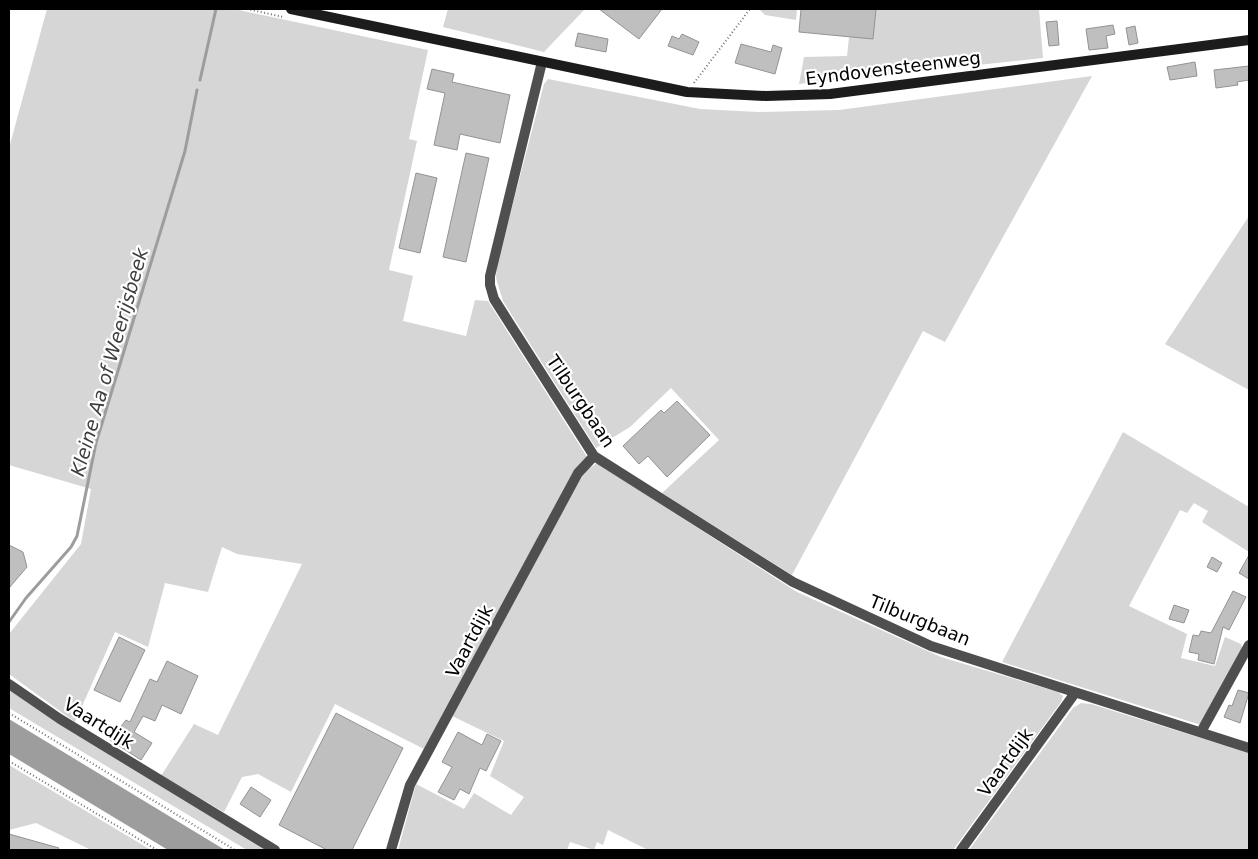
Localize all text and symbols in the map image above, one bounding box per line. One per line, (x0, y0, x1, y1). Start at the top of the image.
street label: Eyndovensteenweg (804, 47, 982, 89)
water label: Kleine Aa of Weerijsbeek (66, 244, 152, 479)
street label: Tilburgbaan (542, 350, 620, 451)
street label: Tilburgbaan (866, 590, 973, 650)
street label: Vaartdijk (441, 601, 497, 681)
street label: Vaartdijk (60, 693, 139, 753)
street label: Vaartdijk (973, 723, 1037, 800)

